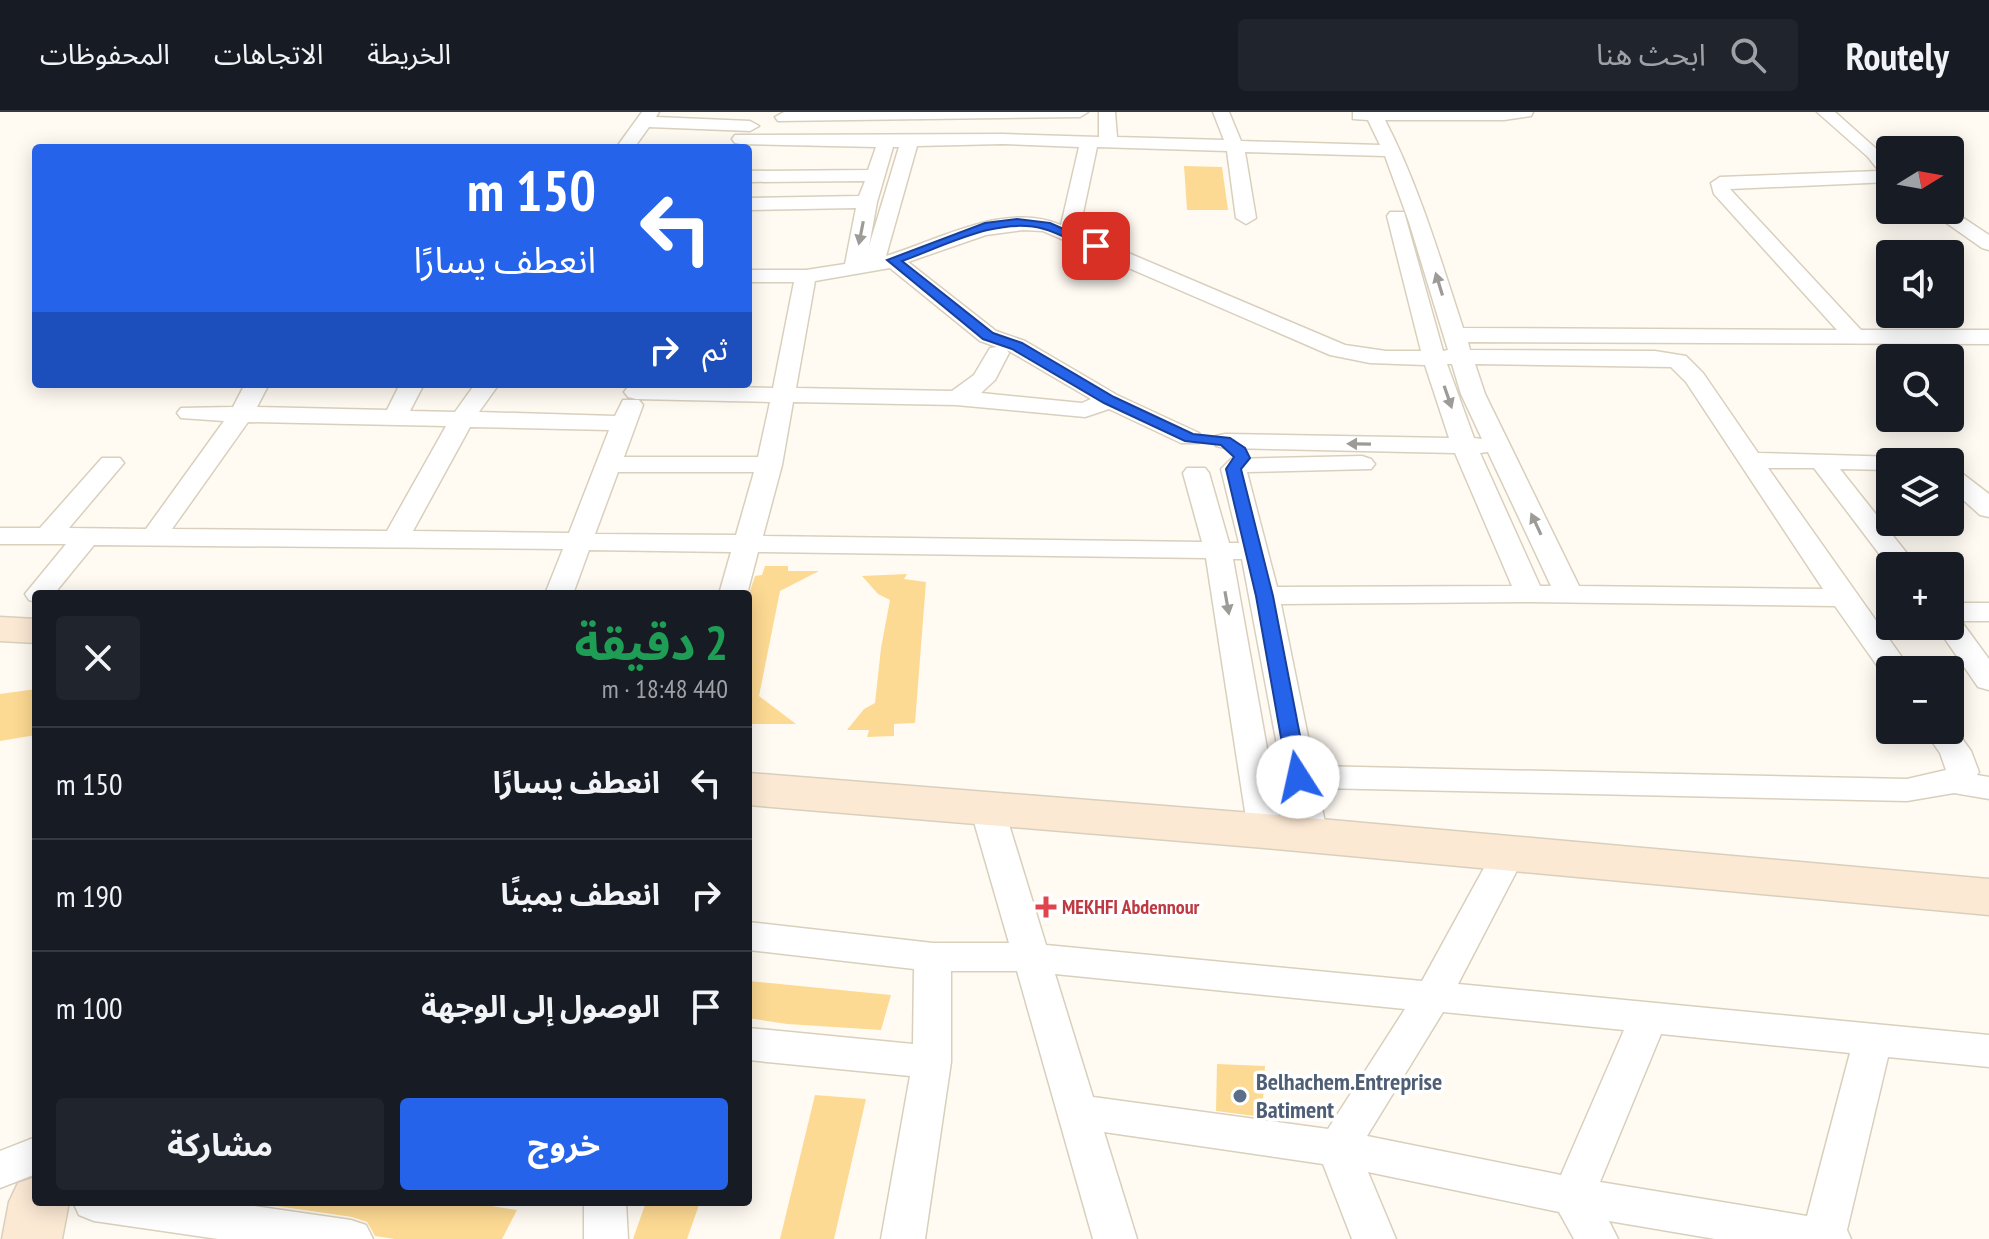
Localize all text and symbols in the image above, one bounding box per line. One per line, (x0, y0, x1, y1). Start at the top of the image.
search box (1238, 19, 1798, 91)
text: Routely (1846, 31, 1949, 80)
icon: search (1726, 33, 1770, 77)
text: ابحث هنا (1596, 34, 1706, 73)
text: المحفوظات (40, 35, 170, 72)
text: الاتجاهات (214, 35, 323, 72)
text: الخريطة (367, 35, 451, 72)
north arrow (1876, 136, 1964, 224)
map controls (1876, 136, 1964, 744)
text: 150 m (467, 154, 596, 226)
icon: left (624, 176, 728, 280)
pin (1062, 212, 1130, 280)
one-way arrow (854, 221, 867, 246)
icon: arrive (1074, 224, 1118, 268)
text: انعطف يسارًا (414, 236, 596, 283)
button: sound (1876, 240, 1964, 328)
one-way arrow (1432, 271, 1445, 295)
icon: right (642, 328, 686, 372)
text: ثم (702, 329, 728, 368)
button: search (1876, 344, 1964, 432)
one-way arrow (1442, 385, 1454, 409)
one-way arrow (1346, 438, 1371, 450)
button: layers (1876, 448, 1964, 536)
one-way arrow (1529, 512, 1543, 536)
button: + (1876, 552, 1964, 640)
one-way arrow (1221, 591, 1233, 616)
text: 2 دقيقة (574, 611, 728, 673)
button: close (56, 616, 140, 700)
button: − (1876, 656, 1964, 744)
text: 440 m · 18:48 (602, 672, 728, 705)
position arrow (1256, 735, 1340, 819)
icon: left (684, 761, 728, 805)
text: انعطف يسارًا (493, 762, 660, 801)
text: 150 m (56, 764, 122, 803)
icon: right (684, 873, 728, 917)
text: انعطف يمينًا (500, 874, 660, 913)
text: 190 m (56, 876, 122, 915)
place label: MEKHFI Abdennour (1062, 894, 1200, 920)
marker: MEKHFI Abdennour (1037, 898, 1055, 916)
icon: arrive (684, 985, 728, 1029)
text: الوصول إلى الوجهة (421, 986, 660, 1025)
text: 100 m (56, 988, 122, 1027)
place label: Belhachem.Entreprise Batiment (1256, 1066, 1442, 1125)
marker: Belhachem.Entreprise Batiment (1231, 1087, 1249, 1105)
button: مشاركة (56, 1098, 384, 1190)
button: خروج (400, 1098, 728, 1190)

